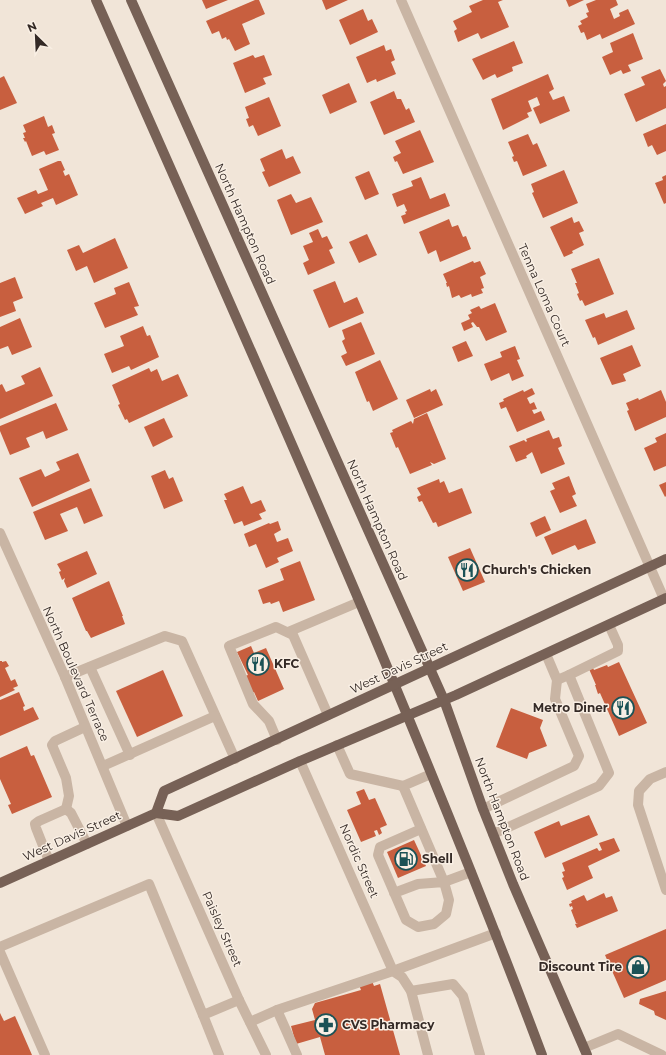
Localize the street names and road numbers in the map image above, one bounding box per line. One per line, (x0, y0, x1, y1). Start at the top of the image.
street label: North Hampton Road (212, 161, 279, 287)
street label: Tenna Loma Court (515, 241, 574, 349)
street label: North Hampton Road (344, 457, 411, 583)
street label: North Boulevard Terrace (40, 604, 113, 744)
street label: West Davis Street (348, 638, 450, 697)
street label: North Hampton Road (472, 755, 533, 883)
street label: West Davis Street (20, 807, 123, 864)
street label: Nordic Street (336, 821, 383, 900)
street label: Paisley Street (199, 889, 246, 969)

